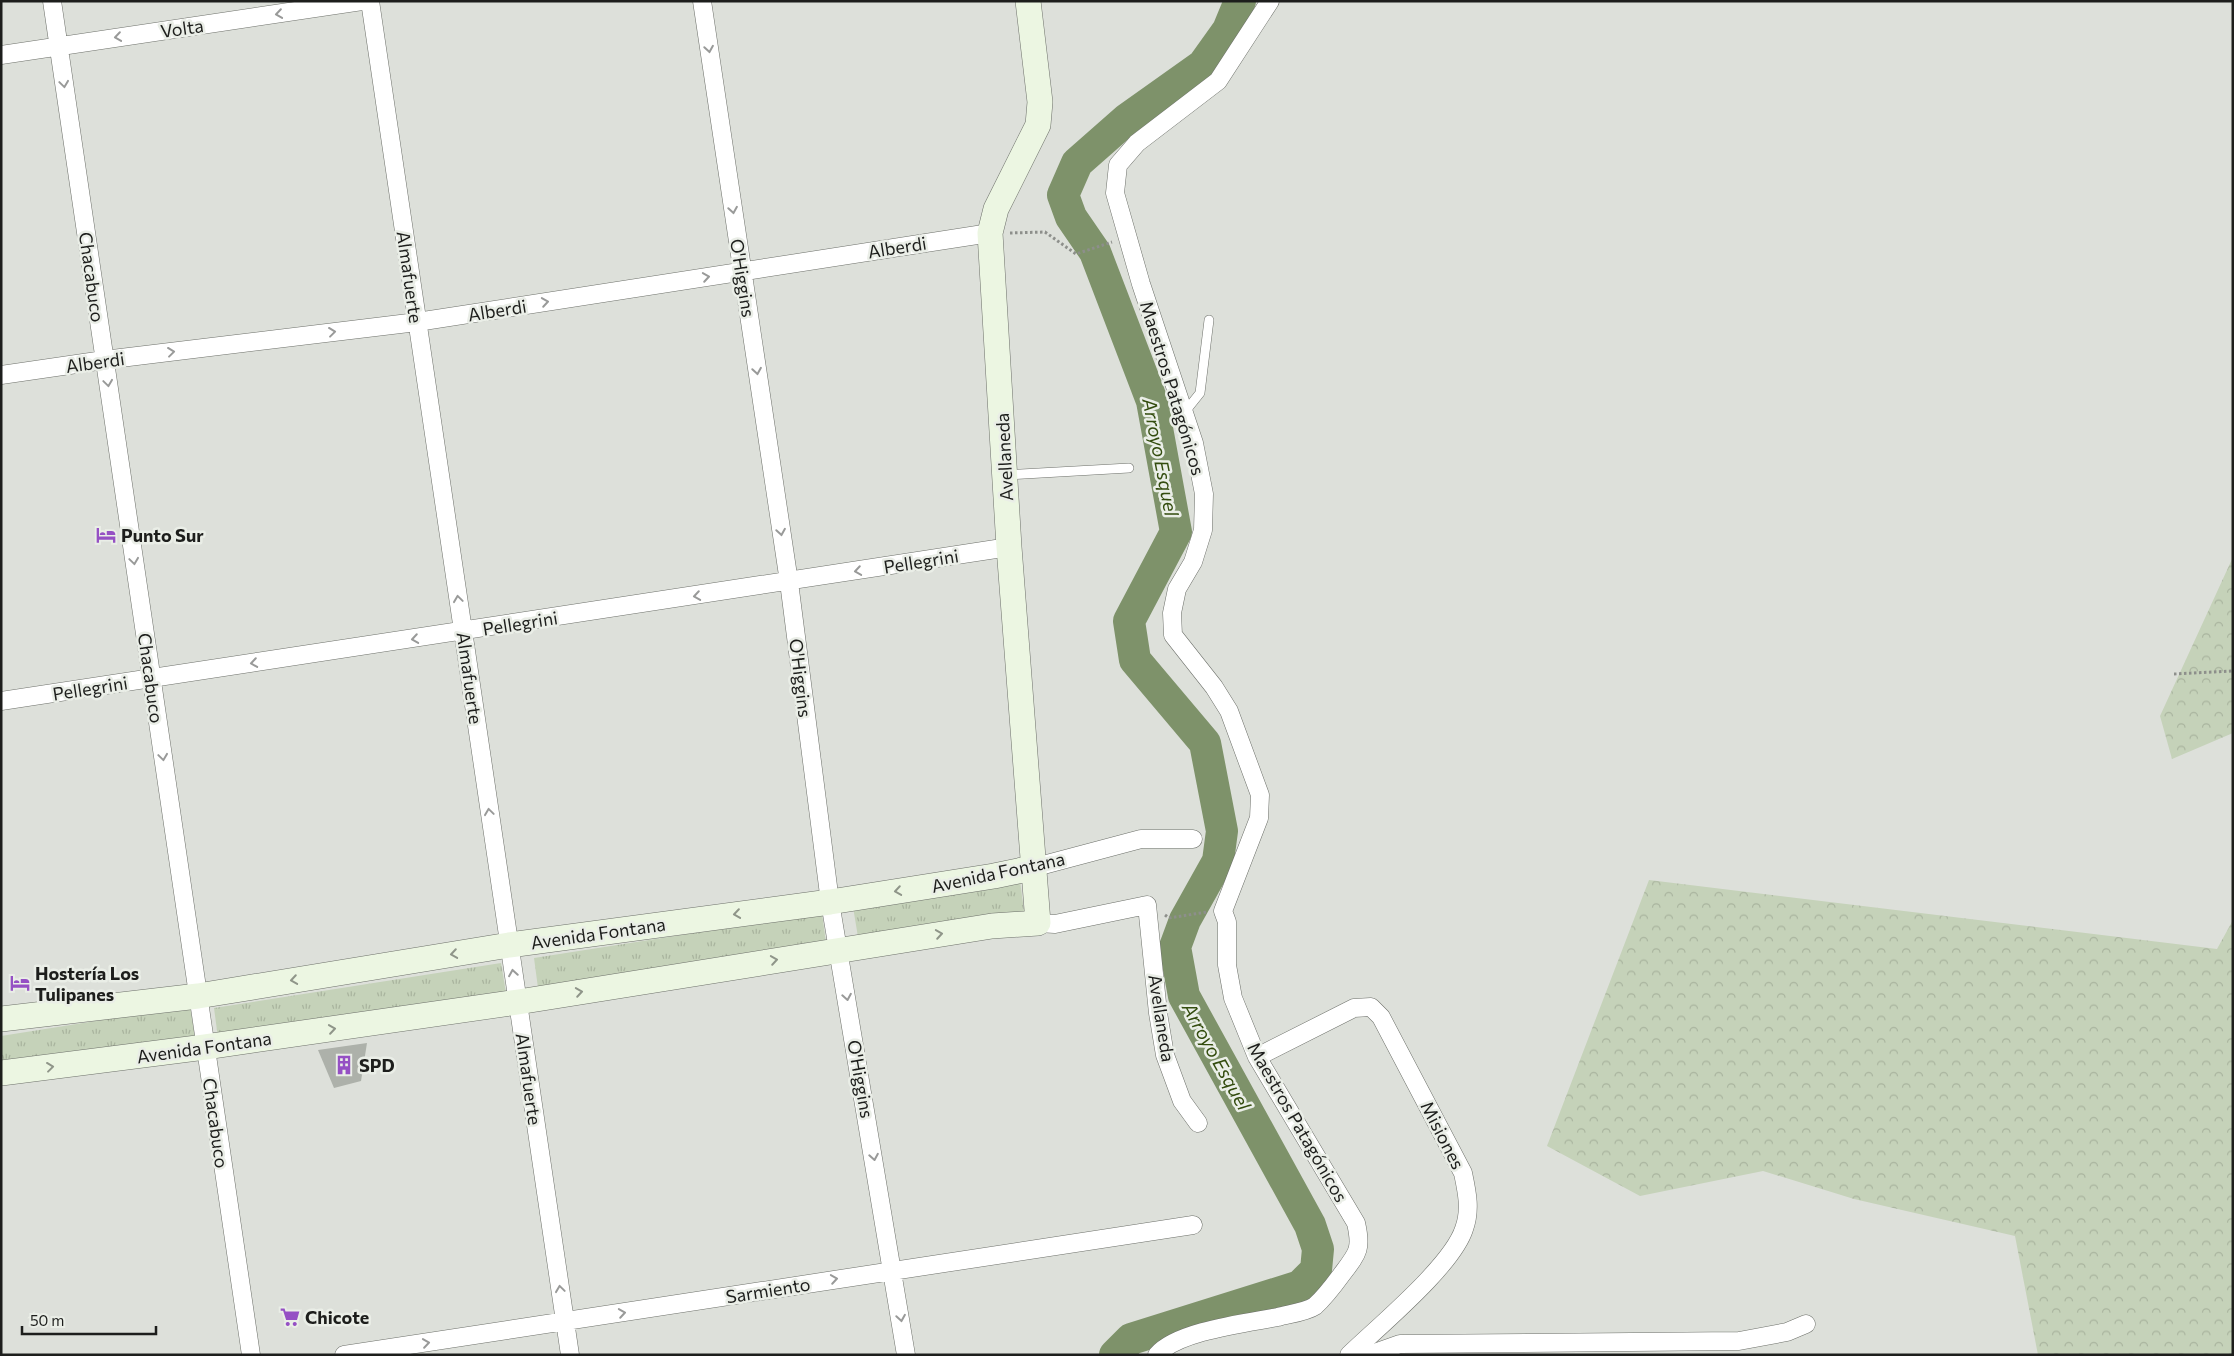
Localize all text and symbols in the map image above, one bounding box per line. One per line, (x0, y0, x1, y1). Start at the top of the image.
one-way arrow (275, 8, 283, 18)
street label: Volta (159, 14, 205, 42)
one-way arrow (114, 32, 123, 42)
one-way arrow (703, 45, 713, 54)
one-way arrow (58, 80, 69, 88)
one-way arrow (727, 206, 737, 215)
street label: Almafuerte (393, 230, 427, 324)
street label: Chacabuco (75, 231, 109, 323)
street label: Alberdi (866, 232, 928, 262)
street label: O'Higgins (726, 237, 760, 319)
one-way arrow (701, 272, 710, 282)
street label: Alberdi (466, 295, 528, 325)
one-way arrow (541, 297, 549, 308)
street label: Maestros Patagónicos (1136, 298, 1210, 478)
one-way arrow (329, 327, 337, 338)
street label: Alberdi (64, 347, 126, 377)
one-way arrow (167, 347, 175, 358)
one-way arrow (751, 367, 762, 375)
one-way arrow (102, 380, 113, 388)
water label: Arroyo Esquel (1138, 395, 1184, 519)
street label: Avellaneda (991, 412, 1017, 502)
hotel icon: Punto Sur (95, 524, 117, 546)
place label: Punto Sur (121, 524, 204, 546)
one-way arrow (775, 528, 786, 536)
street label: Pellegrini (882, 544, 960, 578)
one-way arrow (128, 558, 139, 566)
one-way arrow (853, 565, 861, 576)
one-way arrow (693, 590, 701, 601)
one-way arrow (453, 595, 464, 603)
street label: Pellegrini (481, 606, 559, 640)
street label: Almafuerte (453, 631, 487, 725)
street label: Chacabuco (134, 632, 168, 724)
one-way arrow (411, 633, 420, 643)
street label: O'Higgins (785, 637, 817, 719)
one-way arrow (250, 657, 258, 668)
street label: Pellegrini (51, 671, 129, 705)
one-way arrow (157, 753, 167, 761)
one-way arrow (485, 808, 495, 816)
street label: Avenida Fontana (929, 847, 1067, 897)
one-way arrow (893, 886, 902, 896)
one-way arrow (732, 908, 740, 919)
street label: Avenida Fontana (529, 913, 667, 953)
one-way arrow (935, 929, 943, 940)
one-way arrow (450, 948, 459, 958)
one-way arrow (770, 955, 779, 965)
place label: Hostería Los Tulipanes (35, 962, 139, 1005)
one-way arrow (509, 968, 519, 977)
hotel icon: Hostería Los Tulipanes (9, 972, 31, 994)
street label: Avellaneda (1144, 973, 1180, 1063)
one-way arrow (290, 974, 298, 984)
one-way arrow (575, 987, 584, 997)
one-way arrow (841, 993, 851, 1001)
water label: Arroyo Esquel (1177, 997, 1257, 1115)
one-way arrow (328, 1024, 336, 1034)
street label: Avenida Fontana (135, 1027, 273, 1067)
street label: Almafuerte (512, 1032, 546, 1126)
street label: O'Higgins (843, 1038, 879, 1120)
street label: Maestros Patagónicos (1243, 1038, 1353, 1206)
building icon: SPD (333, 1054, 355, 1076)
place label: SPD (359, 1054, 395, 1076)
one-way arrow (46, 1062, 54, 1073)
street label: Chacabuco (199, 1077, 233, 1169)
street label: Misiones (1417, 1097, 1469, 1173)
one-way arrow (868, 1154, 879, 1162)
street label: Sarmiento (724, 1272, 812, 1308)
one-way arrow (830, 1275, 838, 1285)
one-way arrow (556, 1285, 566, 1294)
scale bar (22, 1304, 156, 1336)
supermarket icon: Chicote (279, 1306, 301, 1328)
place label: Chicote (305, 1306, 369, 1328)
one-way arrow (618, 1308, 626, 1319)
text: 50 m (30, 1311, 64, 1329)
one-way arrow (895, 1313, 905, 1322)
one-way arrow (422, 1338, 431, 1348)

